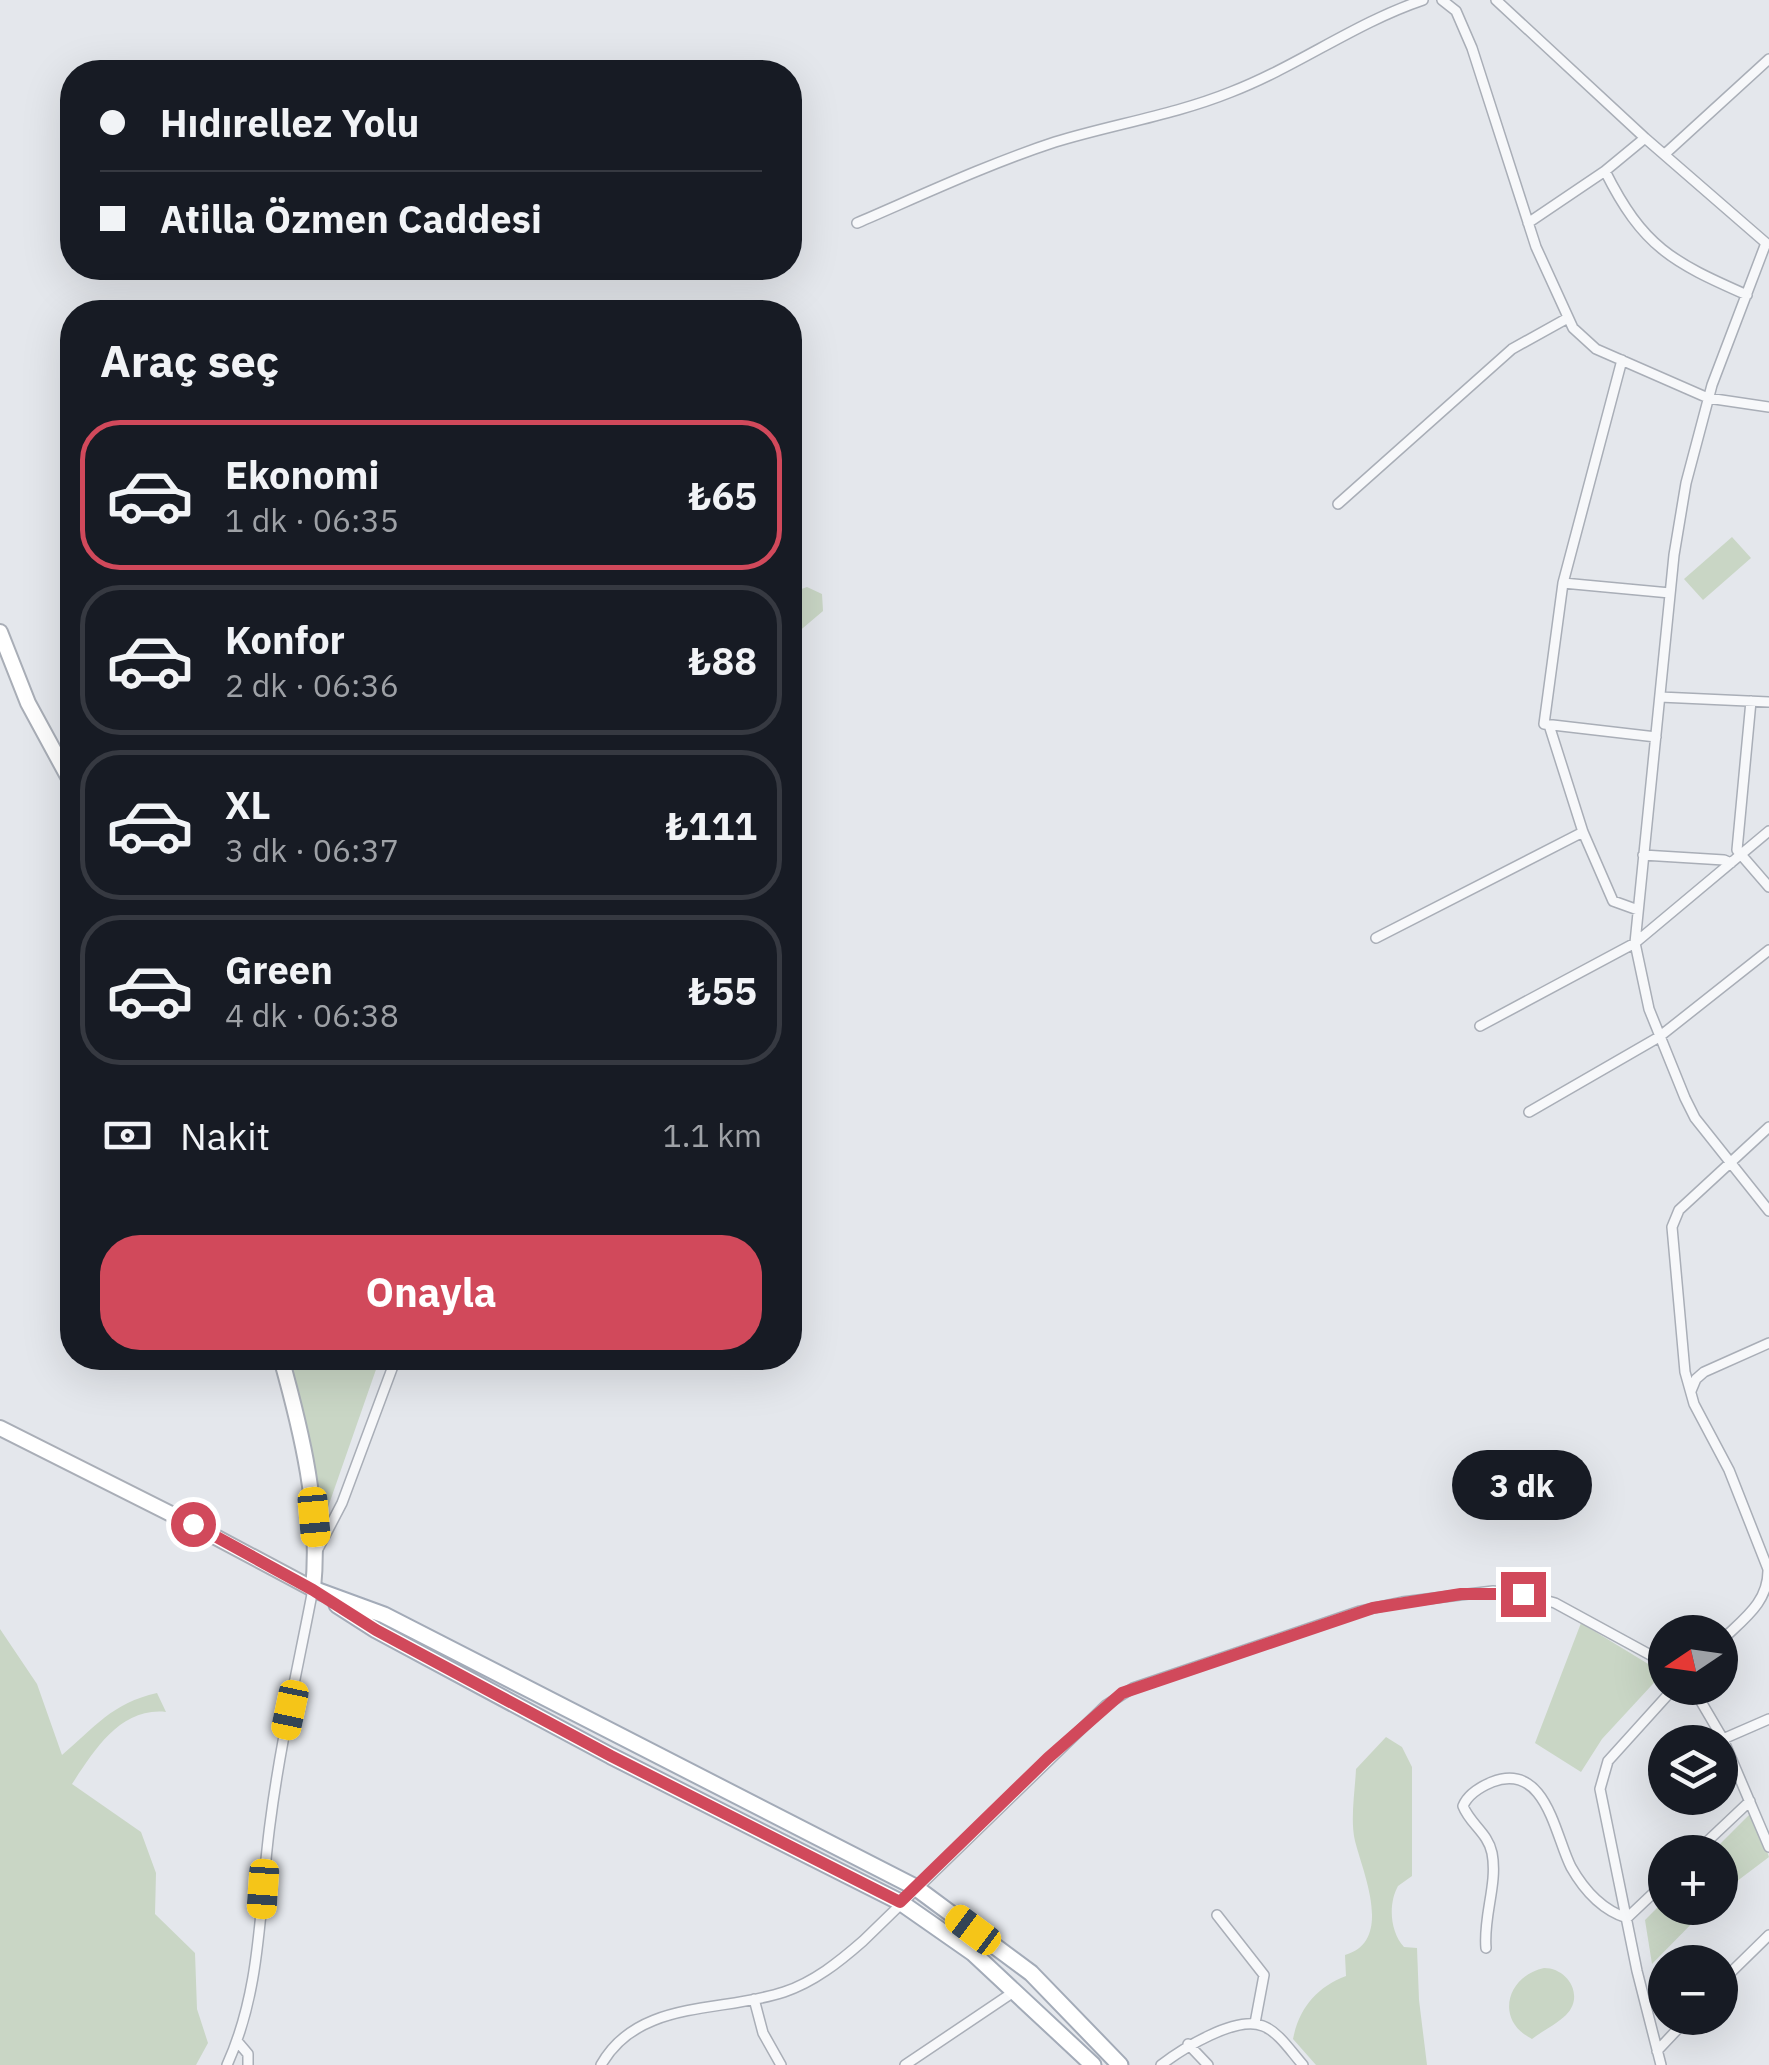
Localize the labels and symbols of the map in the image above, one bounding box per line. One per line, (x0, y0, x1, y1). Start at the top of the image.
callout: 3 dk (1453, 1449, 1593, 1519)
car (296, 1486, 332, 1548)
route start (171, 1502, 216, 1547)
route end (1501, 1572, 1546, 1617)
north arrow (1648, 1615, 1738, 1705)
car (269, 1678, 311, 1742)
car (246, 1858, 280, 1920)
car (940, 1900, 1006, 1960)

